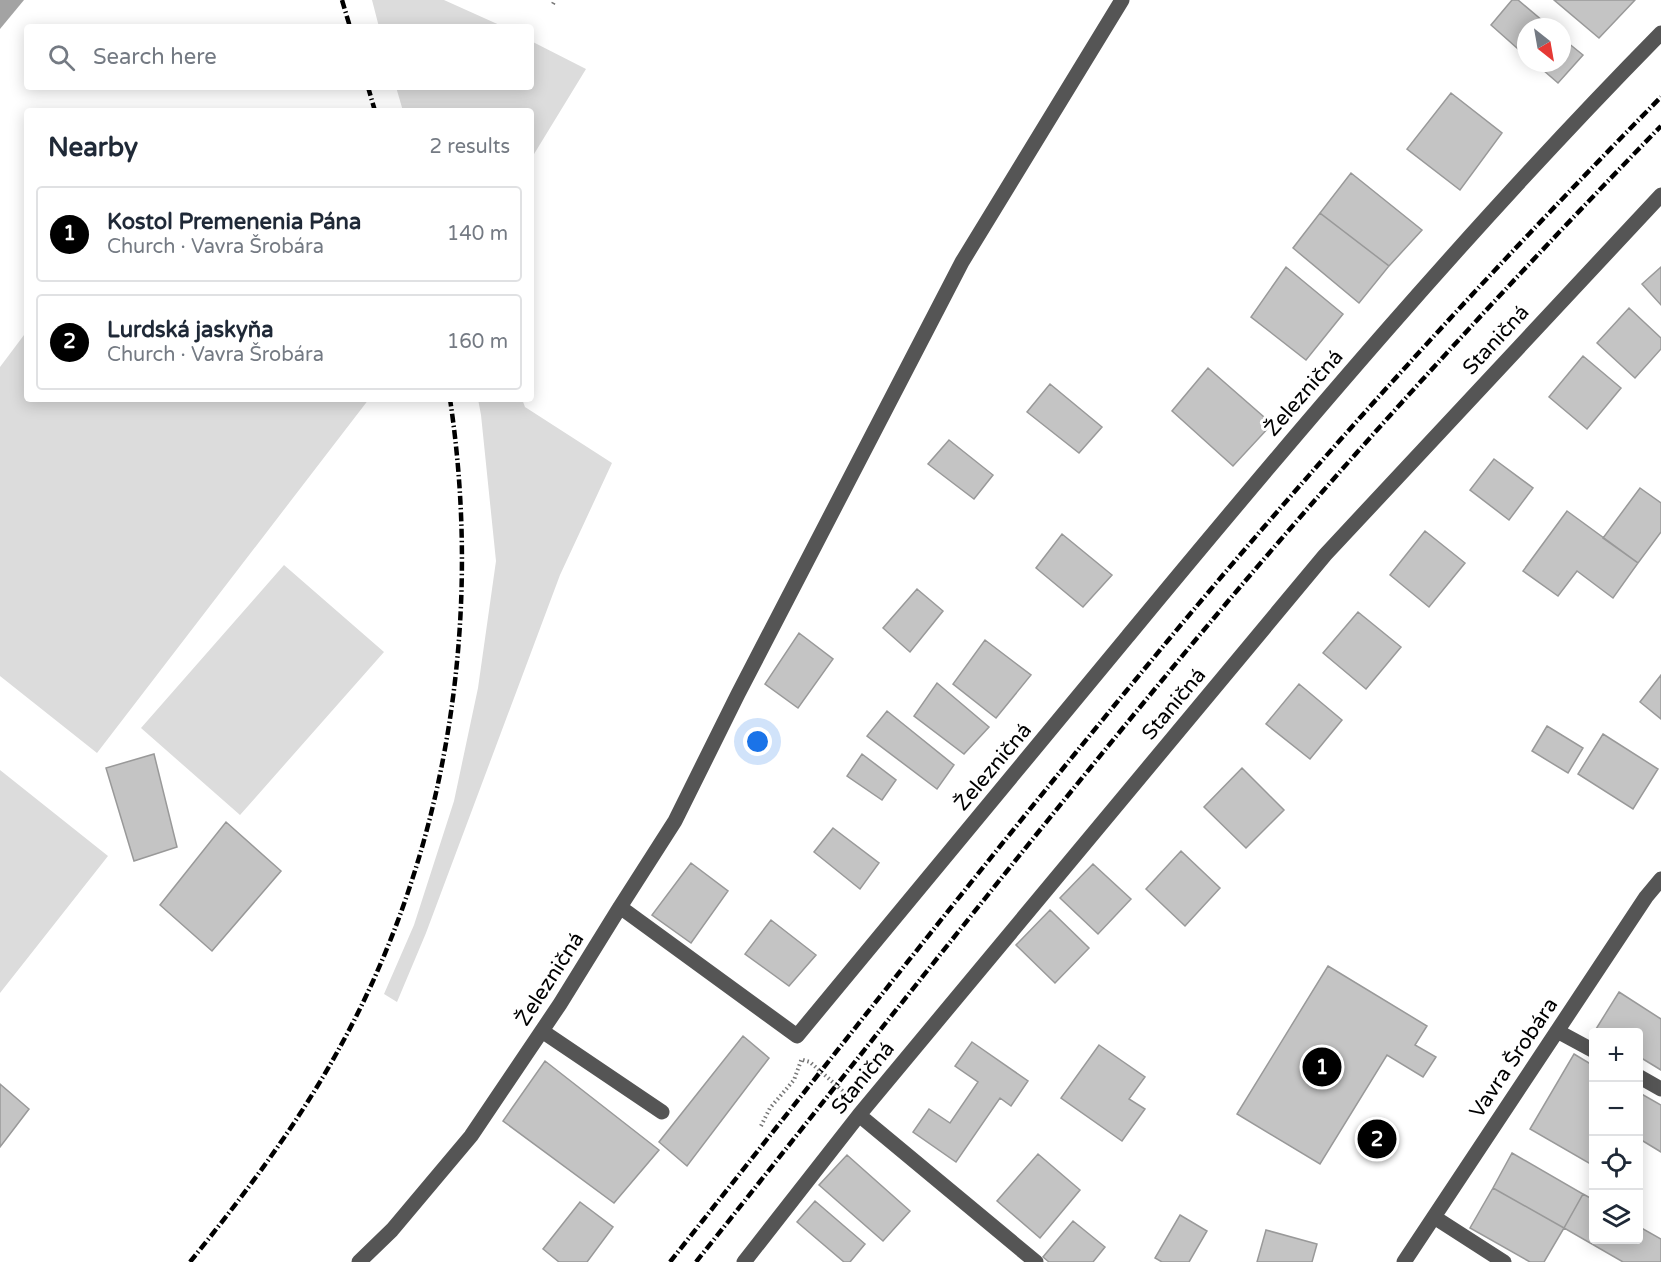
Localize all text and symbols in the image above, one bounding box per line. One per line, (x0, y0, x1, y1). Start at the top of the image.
north arrow (1517, 18, 1571, 72)
search box (24, 24, 534, 90)
icon: search (45, 41, 78, 74)
text: Search here (93, 44, 217, 70)
text: Nearby (48, 132, 138, 163)
text: 2 results (430, 135, 510, 159)
text: Kostol Premenenia Pána (107, 209, 361, 235)
text: 1 (63, 222, 76, 246)
text: 140 m (447, 222, 508, 246)
text: Church · Vavra Šrobára (107, 235, 324, 259)
street label: Staničná (1457, 300, 1535, 380)
text: Lurdská jaskyňa (107, 317, 274, 343)
text: 2 (63, 330, 76, 354)
text: 160 m (447, 330, 508, 354)
text: Church · Vavra Šrobára (107, 343, 324, 367)
street label: Železničná (1260, 345, 1348, 441)
street label: Staničná (1137, 663, 1211, 745)
street label: Železničná (949, 718, 1037, 816)
your location (743, 727, 772, 756)
street label: Železničná (510, 927, 590, 1031)
street label: Vavra Šrobára (1465, 993, 1563, 1123)
map controls (1589, 1028, 1643, 1244)
button: + (1589, 1028, 1643, 1082)
street label: Staničná (826, 1037, 900, 1119)
pin: 1 (1302, 1044, 1342, 1090)
button: − (1589, 1082, 1643, 1136)
pin: 2 (1358, 1116, 1396, 1162)
button: locate (1589, 1136, 1643, 1190)
button: layers (1589, 1190, 1643, 1244)

